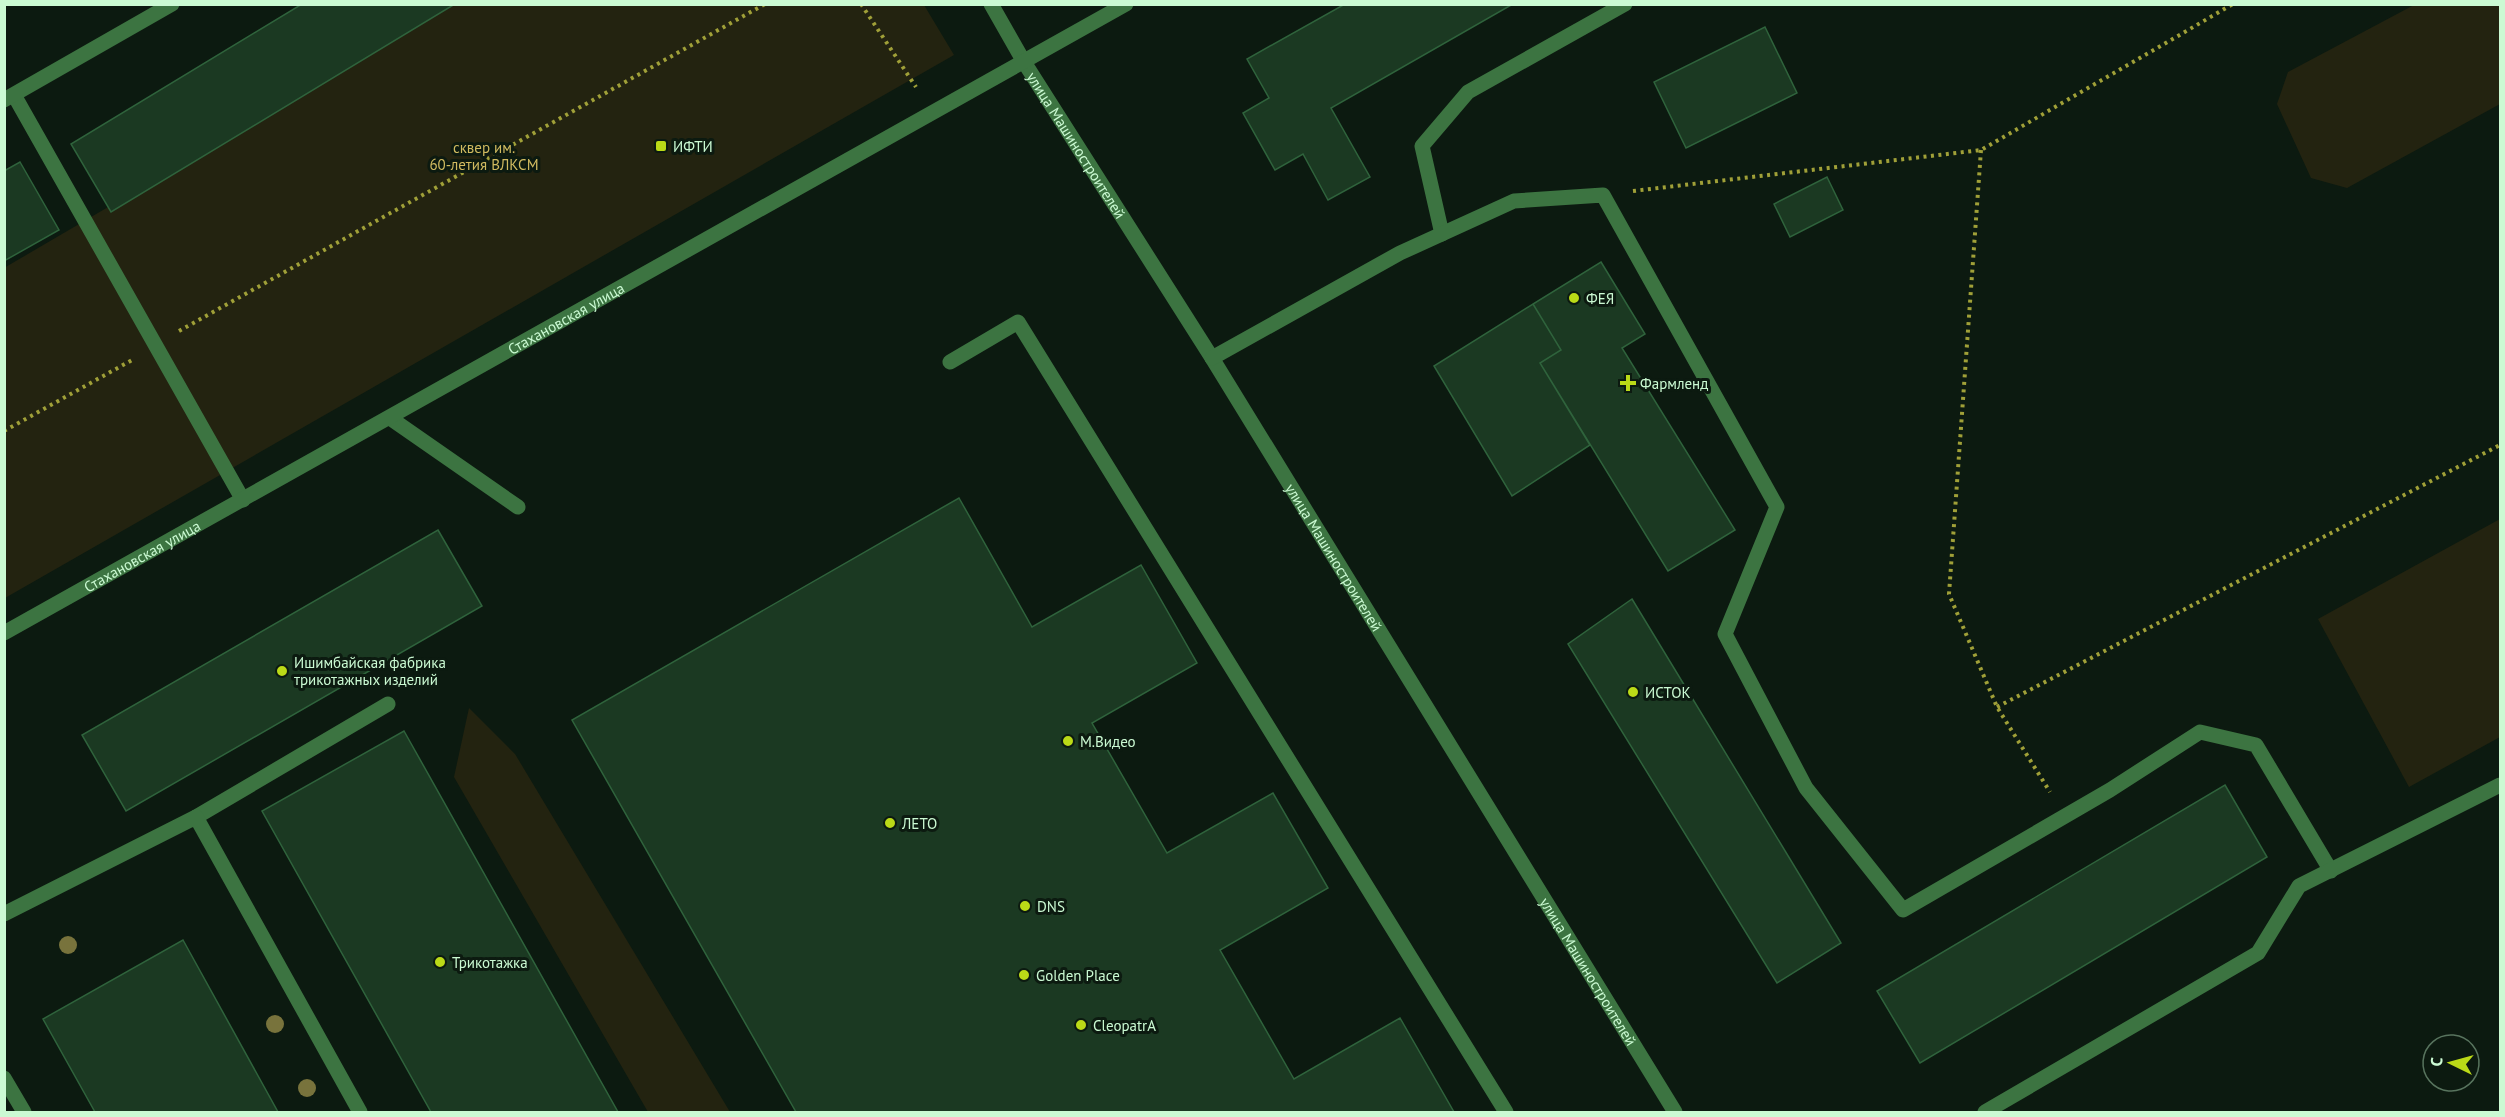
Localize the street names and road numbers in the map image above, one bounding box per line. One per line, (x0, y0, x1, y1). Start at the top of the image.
street label: улица Машиностроителей (1023, 68, 1130, 222)
street label: Стахановская улица (504, 278, 627, 358)
street label: улица Машиностроителей (1282, 480, 1387, 635)
street label: Стахановская улица (80, 515, 203, 596)
street label: улица Машиностроителей (1536, 894, 1641, 1049)

